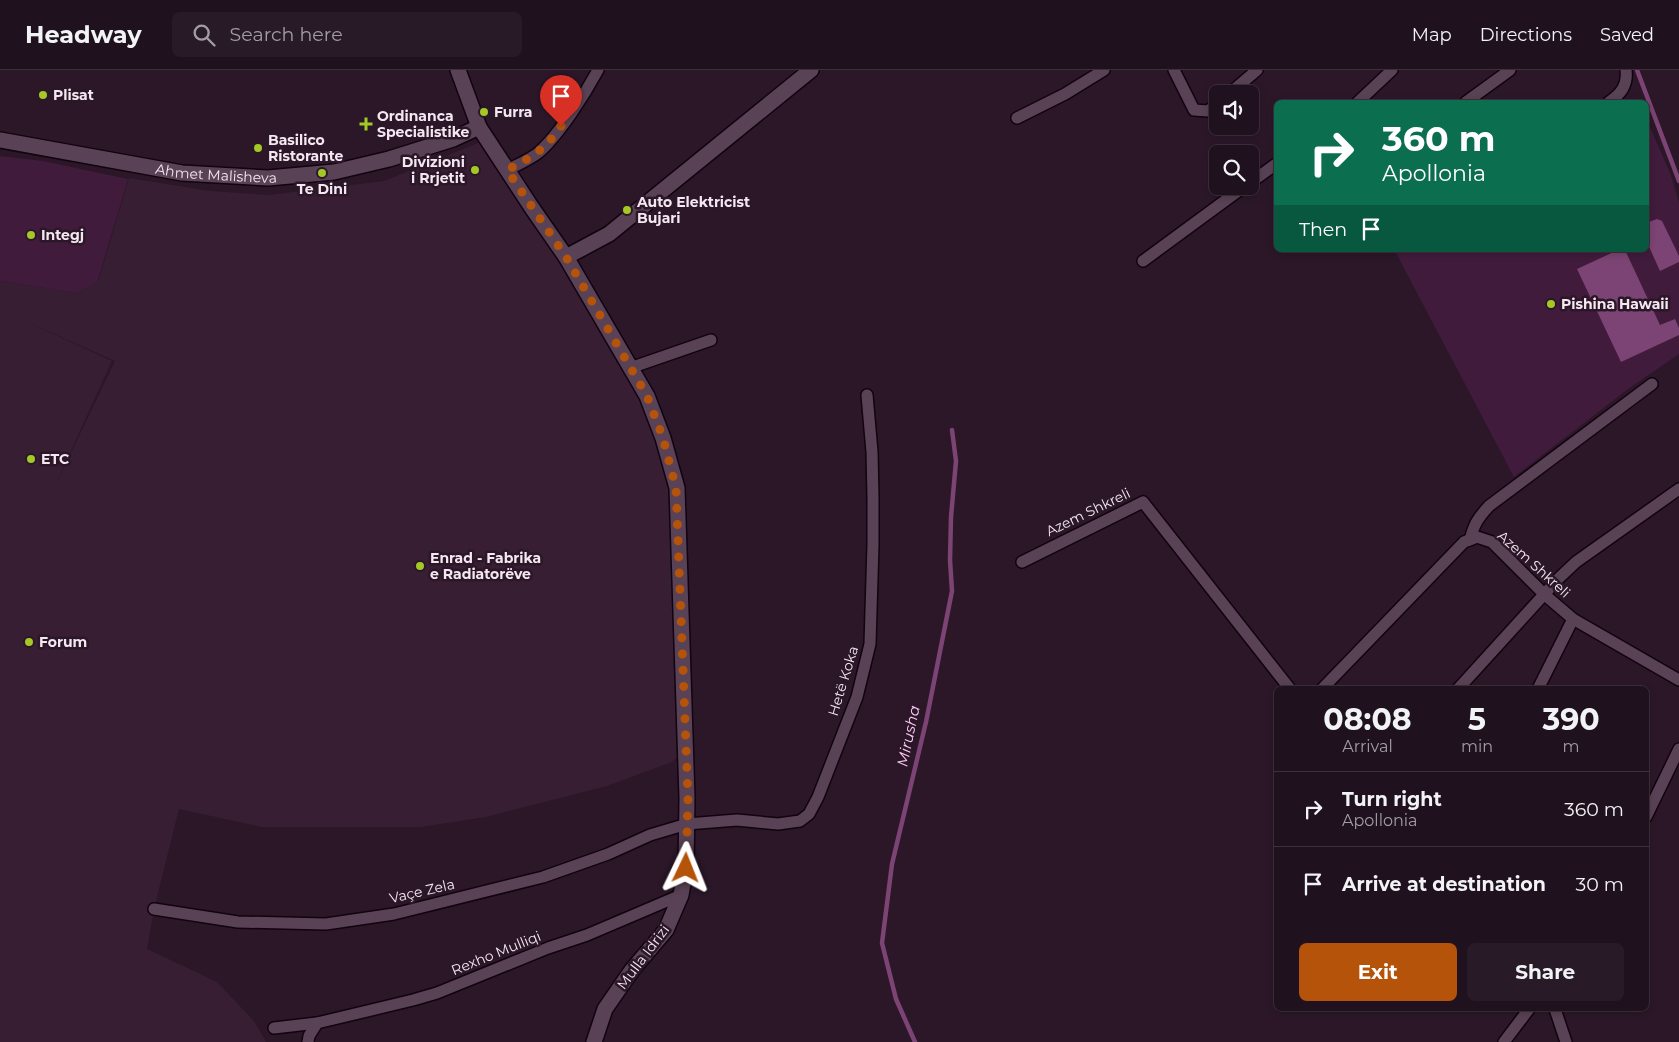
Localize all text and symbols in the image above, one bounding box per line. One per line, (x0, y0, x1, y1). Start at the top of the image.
search box (172, 12, 522, 57)
text: Headway (25, 20, 142, 49)
icon: search (190, 21, 218, 49)
text: Search here (230, 23, 343, 46)
text: Map (1412, 24, 1452, 46)
text: Directions (1480, 24, 1572, 46)
text: Saved (1600, 24, 1654, 46)
pin (540, 75, 582, 126)
icon: arrive (547, 82, 575, 110)
map controls (1209, 85, 1259, 195)
button: sound (1209, 85, 1259, 135)
place label: Plisat (53, 86, 94, 104)
marker: Plisat (37, 89, 49, 101)
place label: Furra (494, 103, 532, 121)
marker: Furra (478, 106, 490, 118)
place label: Ordinanca Specialistike (377, 107, 470, 141)
marker: Ordinanca Specialistike (359, 117, 373, 131)
text: 360 m (1382, 117, 1495, 160)
icon: right (1299, 120, 1364, 185)
place label: Basilico Ristorante (268, 131, 344, 165)
marker: Basilico Ristorante (252, 142, 264, 154)
button: search (1209, 145, 1259, 195)
place label: Divizioni i Rrjetit (402, 153, 465, 187)
street label: Ahmet Malisheva (154, 159, 277, 187)
text: Apollonia (1382, 160, 1486, 187)
marker: Divizioni i Rrjetit (469, 164, 481, 176)
marker: Te Dini (316, 167, 328, 179)
place label: Te Dini (297, 180, 347, 198)
place label: Auto Elektricist Bujari (636, 193, 750, 227)
marker: Auto Elektricist Bujari (621, 204, 633, 216)
icon: arrive (1357, 215, 1385, 243)
text: Then (1299, 218, 1347, 241)
place label: Integj (41, 226, 84, 244)
marker: Integj (25, 229, 37, 241)
place label: Pishina Hawaii (1561, 295, 1669, 313)
marker: Pishina Hawaii (1545, 298, 1557, 310)
place label: ETC (41, 450, 69, 468)
marker: ETC (25, 453, 37, 465)
street label: Azem Shkreli (1043, 484, 1133, 540)
street label: Azem Shkreli (1494, 527, 1574, 601)
place label: Enrad - Fabrika e Radiatorëve (430, 549, 541, 583)
marker: Enrad - Fabrika e Radiatorëve (414, 560, 426, 572)
place label: Forum (39, 633, 87, 651)
marker: Forum (23, 636, 35, 648)
street label: Hetë Koka (824, 644, 862, 718)
text: 08:08 (1323, 701, 1412, 738)
text: 5 (1468, 701, 1486, 738)
text: 390 (1542, 701, 1600, 738)
water label: Mirusha (892, 704, 924, 768)
text: Arrival (1342, 737, 1393, 756)
text: min (1461, 737, 1493, 756)
text: m (1563, 737, 1580, 756)
text: Turn right (1342, 788, 1442, 811)
icon: right (1299, 795, 1327, 823)
text: 360 m (1564, 798, 1624, 821)
text: Apollonia (1342, 811, 1418, 830)
position arrow (659, 841, 711, 893)
icon: arrive (1299, 870, 1327, 898)
text: Arrive at destination (1342, 873, 1546, 896)
text: 30 m (1576, 873, 1624, 896)
street label: Vaçe Zela (388, 875, 456, 907)
street label: Mulla Idrizi (613, 921, 673, 993)
street label: Rexho Mulliqi (449, 927, 543, 979)
button: Exit (1299, 943, 1457, 1001)
button: Share (1467, 943, 1624, 1001)

